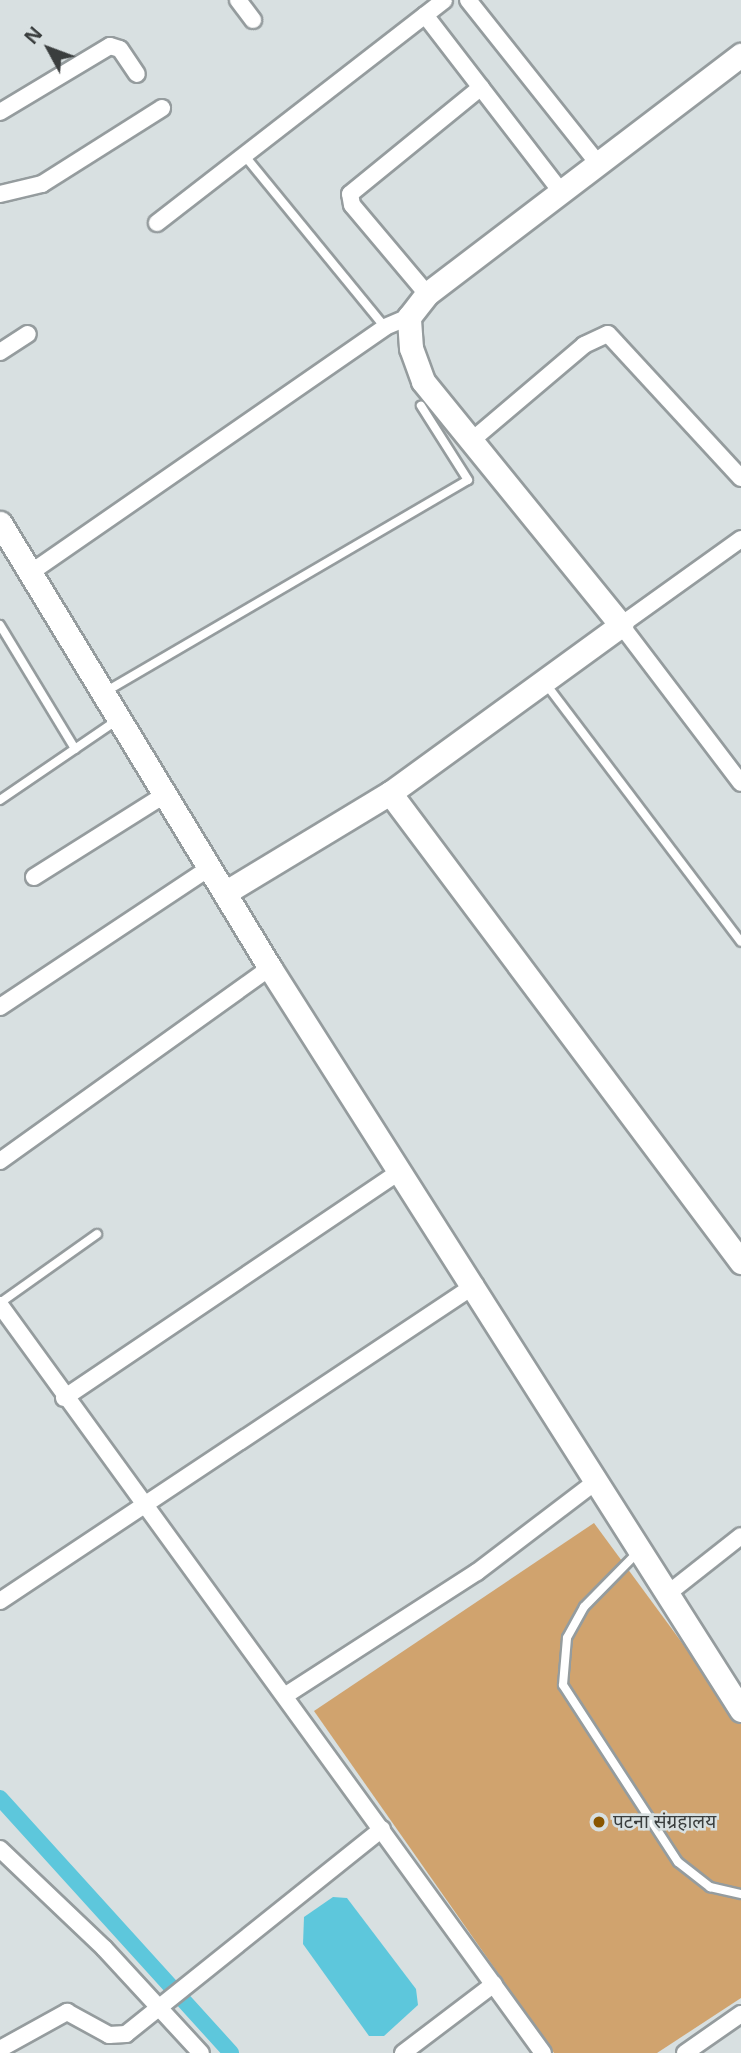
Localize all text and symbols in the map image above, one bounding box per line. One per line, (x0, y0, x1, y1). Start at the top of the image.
north arrow (14, 14, 84, 84)
text: N (18, 21, 48, 50)
place label: पटना संग्रहालय (613, 1811, 716, 1833)
marker: पटना संग्रहालय (591, 1814, 607, 1830)

